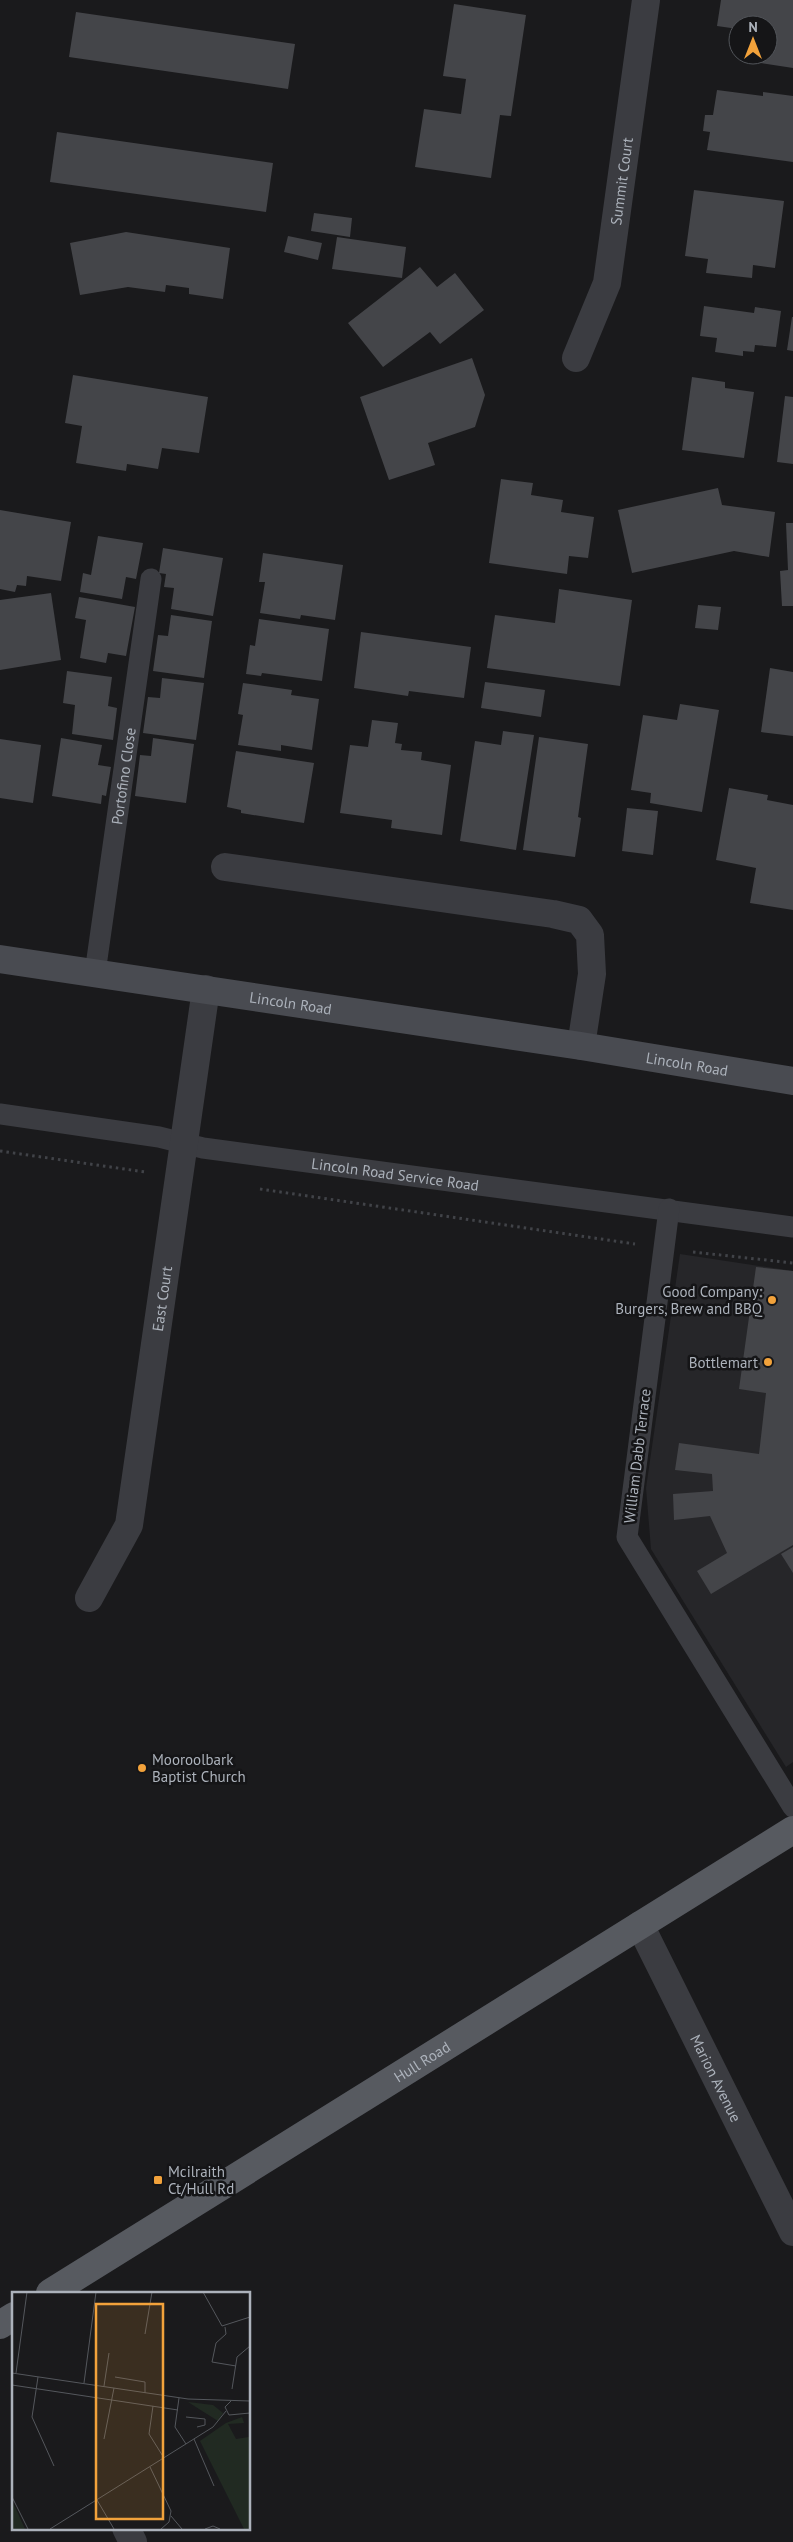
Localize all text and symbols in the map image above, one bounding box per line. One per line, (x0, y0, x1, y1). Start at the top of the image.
north arrow (728, 15, 778, 65)
text: N (748, 18, 758, 36)
street label: Summit Court (606, 136, 636, 226)
street label: Portofino Close (107, 726, 139, 826)
street label: Lincoln Road (248, 987, 333, 1018)
street label: Lincoln Road (645, 1047, 730, 1080)
street label: Lincoln Road Service Road (310, 1153, 480, 1194)
street label: East Court (147, 1265, 176, 1332)
place label: Good Company: Burgers, Brew and BBQ (615, 1282, 763, 1318)
marker: Good Company: Burgers, Brew and BBQ (766, 1294, 778, 1306)
place label: Bottlemart (689, 1353, 758, 1372)
marker: Bottlemart (762, 1356, 774, 1368)
street label: William Dabb Terrace (619, 1388, 655, 1524)
place label: Mooroolbark Baptist Church (152, 1750, 246, 1786)
marker: Mooroolbark Baptist Church (136, 1762, 148, 1774)
street label: Marion Avenue (687, 2031, 746, 2125)
street label: Hull Road (390, 2037, 453, 2086)
place label: Mcilraith Ct/Hull Rd (168, 2162, 234, 2198)
marker: Mcilraith Ct/Hull Rd (152, 2174, 164, 2186)
inset map (12, 2292, 250, 2530)

